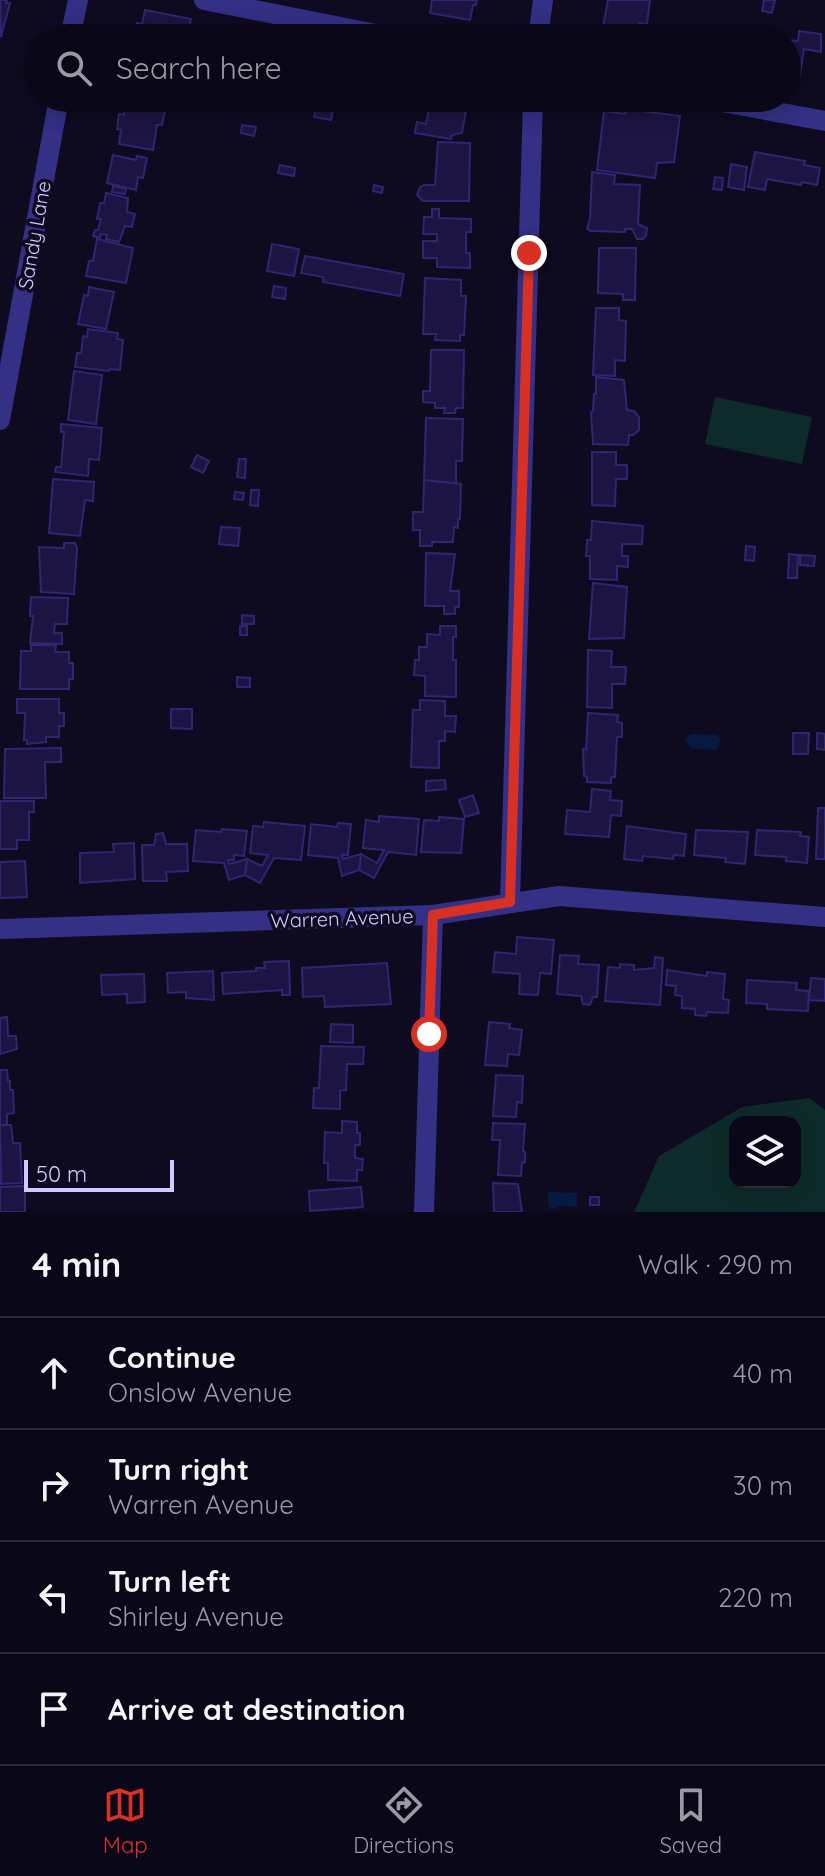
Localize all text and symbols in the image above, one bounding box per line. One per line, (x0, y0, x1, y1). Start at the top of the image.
search box (24, 24, 801, 112)
icon: search (52, 46, 96, 90)
text: Search here (116, 49, 282, 87)
street label: Sandy Lane (12, 179, 56, 291)
route end (511, 235, 547, 271)
street label: Warren Avenue (270, 903, 414, 933)
route start (411, 1016, 447, 1052)
map controls (729, 1116, 801, 1188)
button: layers (729, 1116, 801, 1188)
scale bar (24, 1156, 174, 1192)
text: 50 m (36, 1160, 87, 1188)
text: 4 min (32, 1243, 121, 1286)
text: Walk · 290 m (638, 1248, 793, 1281)
text: Continue (108, 1338, 236, 1376)
icon: ahead (32, 1351, 76, 1395)
text: 40 m (733, 1357, 793, 1390)
text: Onslow Avenue (108, 1376, 292, 1409)
text: Turn right (108, 1450, 249, 1488)
icon: right (32, 1463, 76, 1507)
text: 30 m (733, 1469, 793, 1502)
text: Warren Avenue (108, 1488, 294, 1521)
text: Turn left (108, 1562, 231, 1600)
icon: left (32, 1575, 76, 1619)
text: 220 m (718, 1581, 793, 1614)
text: Shirley Avenue (108, 1600, 284, 1633)
icon: arrive (32, 1687, 76, 1731)
text: Arrive at destination (108, 1690, 406, 1728)
tab: Map (103, 1783, 148, 1859)
tab: Directions (353, 1783, 454, 1859)
tab: Saved (659, 1783, 722, 1859)

